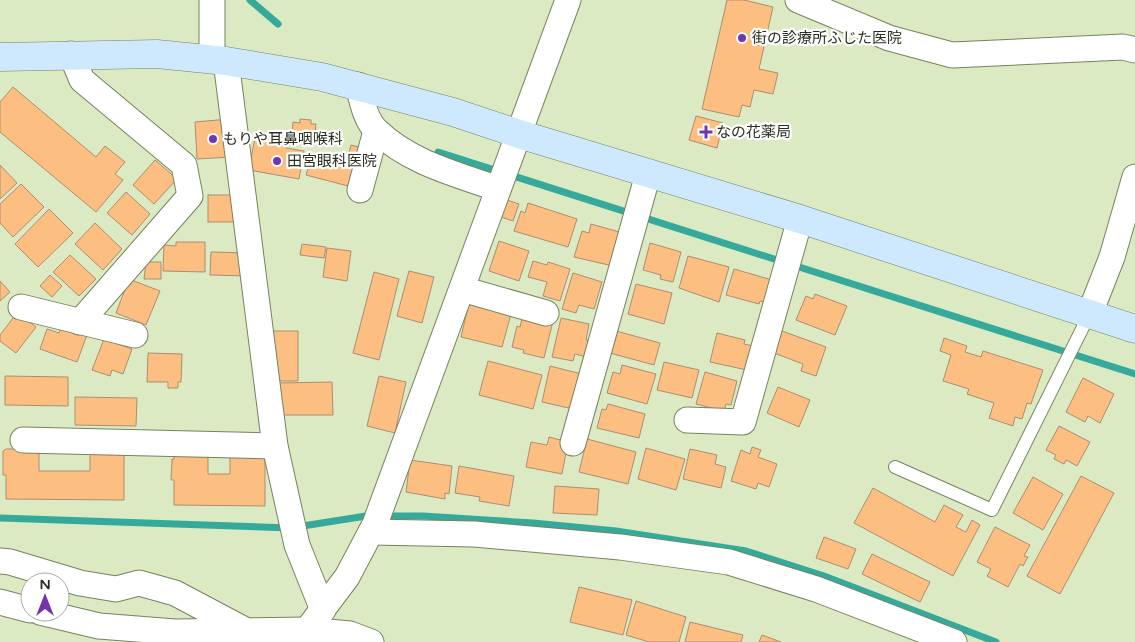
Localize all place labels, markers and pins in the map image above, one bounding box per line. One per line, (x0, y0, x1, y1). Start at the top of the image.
place label: 街の診療所ふじた医院 (752, 29, 902, 47)
marker: 街の診療所ふじた医院 (736, 32, 748, 44)
place label: なの花薬局 (716, 123, 791, 141)
marker: なの花薬局 (700, 126, 712, 138)
place label: もりや耳鼻咽喉科 (223, 130, 343, 148)
marker: もりや耳鼻咽喉科 (207, 133, 219, 145)
place label: 田宮眼科医院 (287, 152, 377, 170)
marker: 田宮眼科医院 (271, 155, 283, 167)

